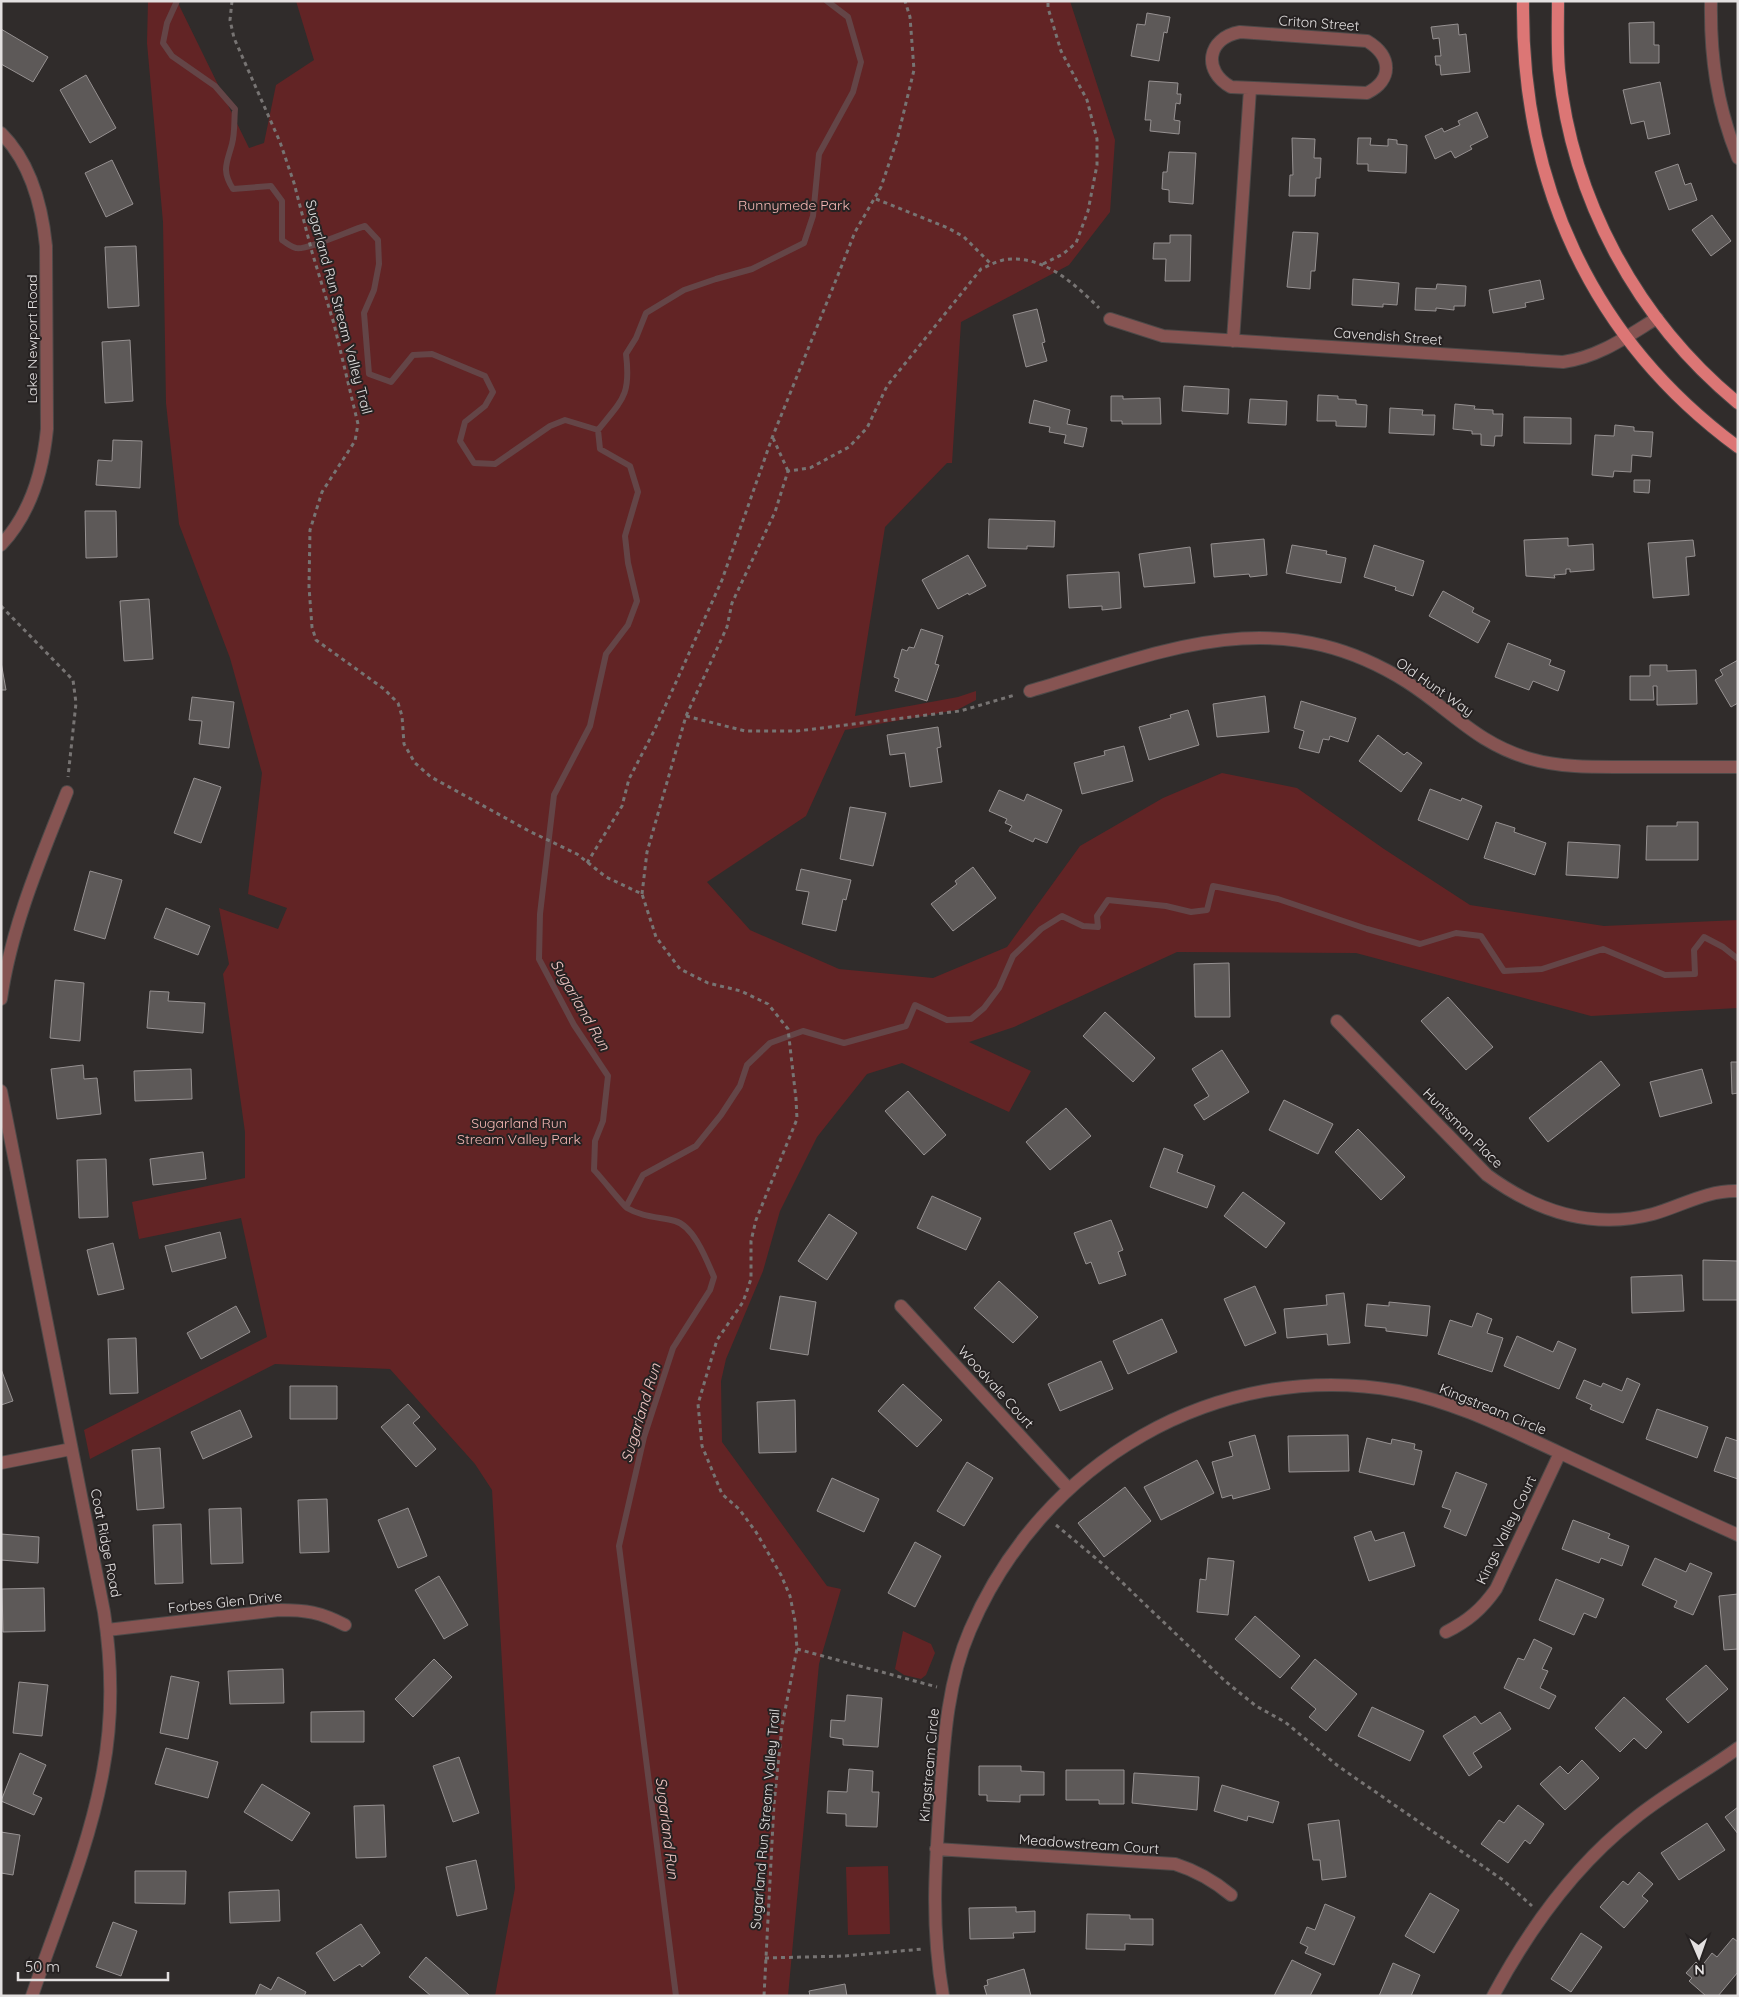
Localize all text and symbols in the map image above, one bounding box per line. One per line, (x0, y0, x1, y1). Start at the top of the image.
street label: Criton Street (1278, 11, 1360, 35)
park label: Runnymede Park (738, 196, 850, 214)
street label: Sugarland Run Stream Valley Trail (302, 198, 376, 416)
street label: Lake Newport Road (23, 274, 41, 404)
street label: Cavendish Street (1333, 323, 1443, 349)
street label: Old Hunt Way (1393, 654, 1477, 720)
water label: Sugarland Run (547, 956, 614, 1054)
street label: Huntsman Place (1419, 1084, 1507, 1172)
park label: Sugarland Run Stream Valley Park (457, 1114, 581, 1148)
street label: Woodvale Court (954, 1342, 1038, 1432)
water label: Sugarland Run (616, 1361, 665, 1465)
street label: Kingstream Circle (1437, 1379, 1549, 1439)
street label: Kings Valley Court (1472, 1472, 1540, 1587)
street label: Coat Ridge Road (87, 1487, 125, 1599)
street label: Forbes Glen Drive (167, 1587, 283, 1617)
street label: Kingstream Circle (915, 1707, 943, 1823)
street label: Sugarland Run Stream Valley Trail (746, 1708, 784, 1930)
water label: Sugarland Run (652, 1776, 683, 1880)
street label: Meadowstream Court (1018, 1830, 1160, 1858)
north arrow (1674, 1932, 1724, 1982)
scale bar (18, 1950, 168, 1982)
text: 50 m (25, 1957, 60, 1976)
text: N (1694, 1961, 1705, 1979)

